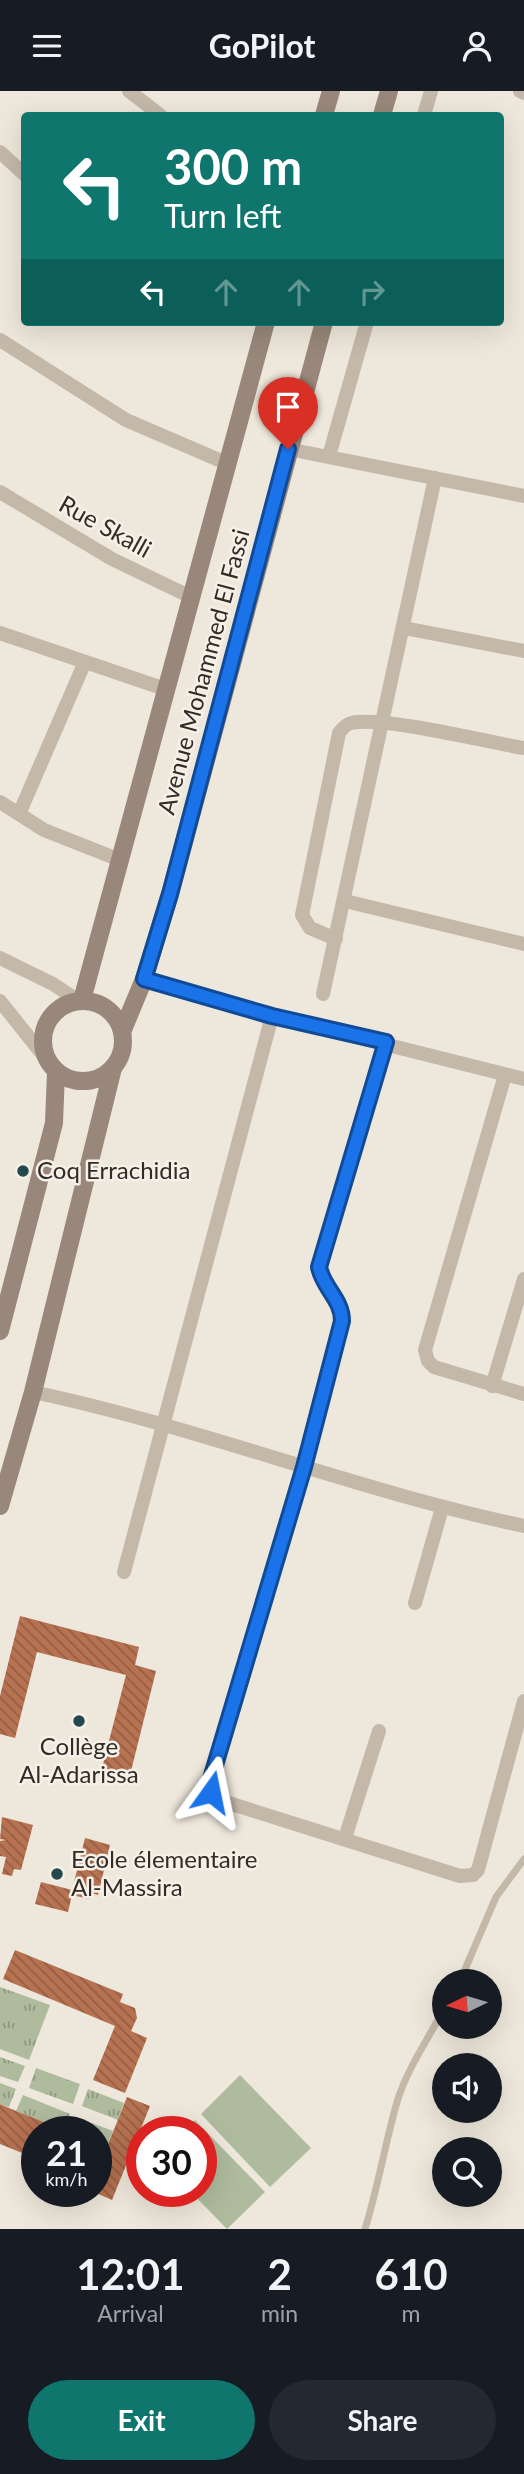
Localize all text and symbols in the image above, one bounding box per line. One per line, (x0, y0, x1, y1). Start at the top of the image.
text: GoPilot (209, 26, 315, 65)
icon: menu (28, 27, 66, 65)
icon: person (458, 27, 496, 65)
text: 300 m (164, 137, 302, 195)
icon: left (49, 140, 140, 231)
text: Turn left (164, 196, 281, 235)
icon: left (134, 273, 172, 311)
icon: ahead (207, 273, 245, 311)
icon: ahead (280, 273, 318, 311)
icon: right (353, 273, 391, 311)
pin (258, 377, 318, 449)
icon: arrive (269, 388, 307, 426)
street label: Rue Skalli (55, 489, 157, 563)
street label: Avenue Mohammed El Fassi (150, 526, 255, 817)
place label: Coq Errachidia (37, 1155, 190, 1184)
marker: Coq Errachidia (15, 1163, 31, 1179)
marker: Collège Al-Adarissa (71, 1713, 87, 1729)
place label: Collège Al-Adarissa (19, 1731, 139, 1788)
position arrow (174, 1755, 248, 1829)
place label: Ecole élementaire Al-Massira (71, 1844, 257, 1901)
marker: Ecole élementaire Al-Massira (49, 1866, 65, 1882)
north arrow (432, 1969, 502, 2039)
map controls (432, 1969, 502, 2207)
button: sound (432, 2053, 502, 2123)
speed limit sign: 30 (126, 2116, 217, 2207)
text: 21 (46, 2131, 87, 2173)
button: search (432, 2137, 502, 2207)
text: km/h (45, 2168, 88, 2190)
text: 12:01 (76, 2249, 185, 2299)
text: 2 (267, 2249, 292, 2299)
text: 610 (375, 2249, 448, 2299)
text: Arrival (97, 2299, 164, 2327)
text: min (261, 2299, 298, 2327)
text: m (402, 2299, 421, 2327)
button: Exit (28, 2380, 255, 2460)
button: Share (269, 2380, 496, 2460)

